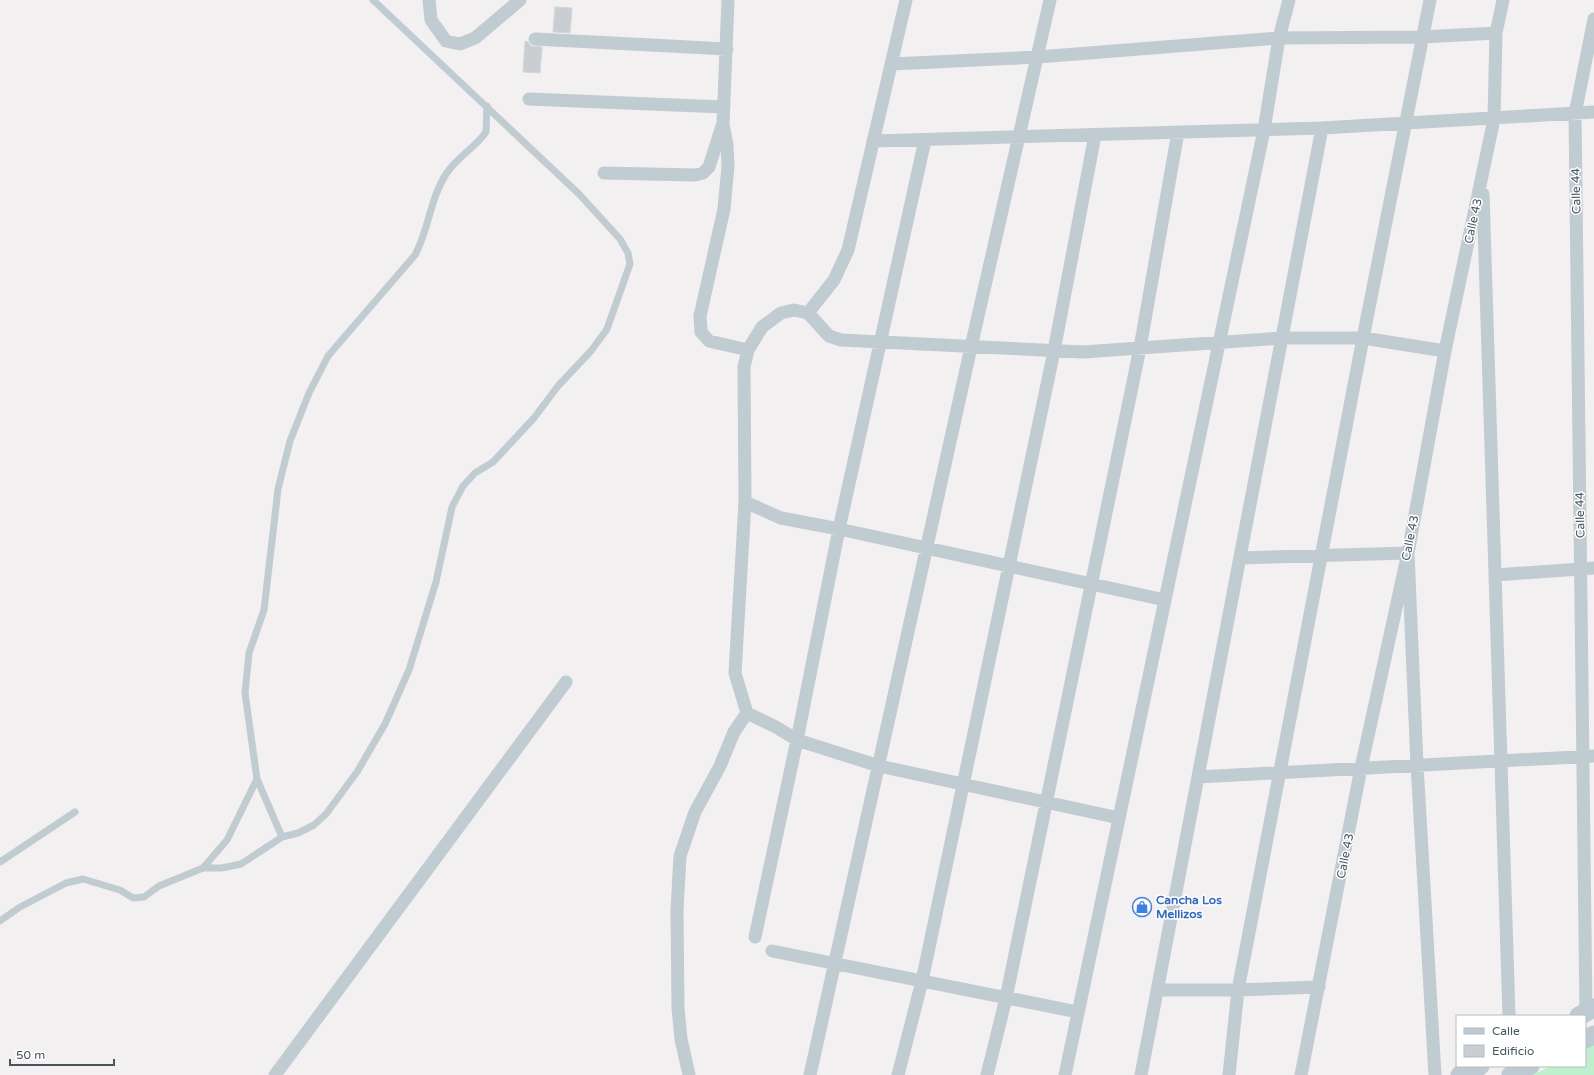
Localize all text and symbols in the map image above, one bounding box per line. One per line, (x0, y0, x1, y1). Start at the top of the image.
street label: Calle 44 (1569, 167, 1583, 214)
street label: Calle 43 (1461, 197, 1485, 245)
street label: Calle 44 (1573, 491, 1587, 538)
street label: Calle 43 (1399, 514, 1421, 562)
street label: Calle 43 (1334, 832, 1356, 880)
place label: Cancha Los Mellizos (1156, 893, 1222, 921)
shop icon: Cancha Los Mellizos (1131, 896, 1153, 918)
legend (1456, 1015, 1586, 1067)
text: Calle (1492, 1024, 1520, 1038)
scale bar (10, 1041, 114, 1067)
text: Edificio (1492, 1044, 1534, 1058)
text: 50 m (16, 1048, 45, 1062)

